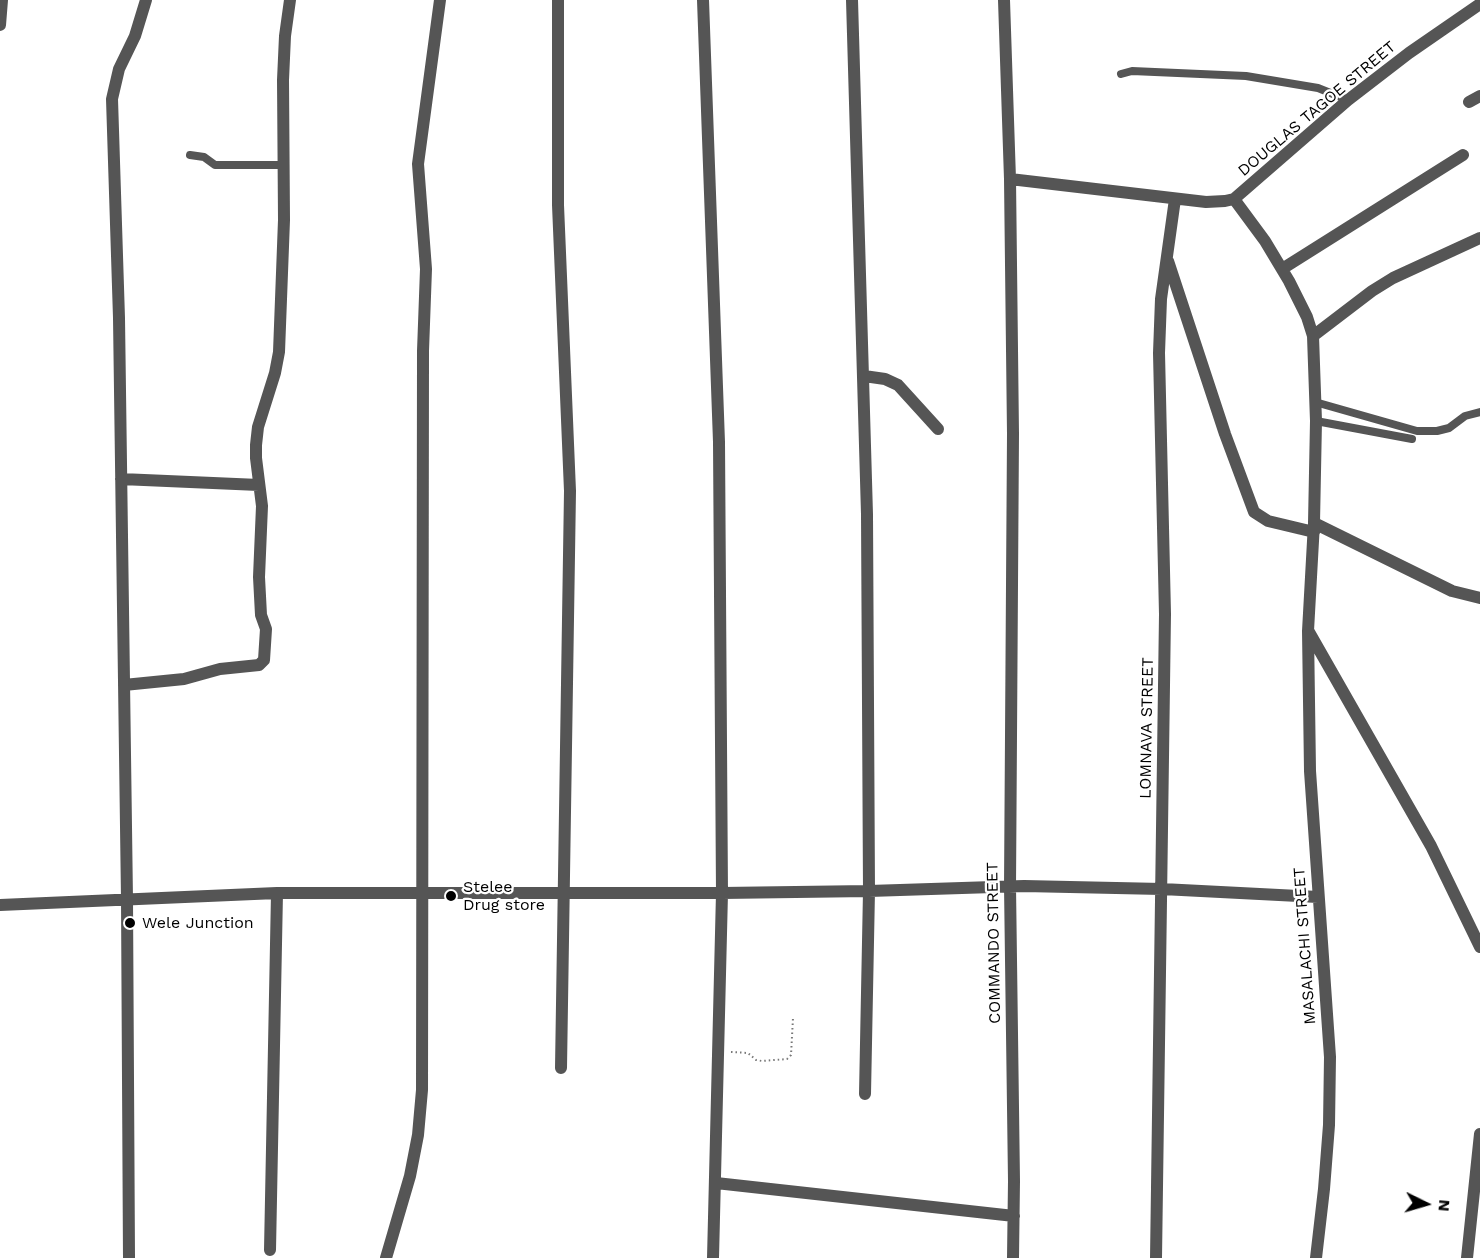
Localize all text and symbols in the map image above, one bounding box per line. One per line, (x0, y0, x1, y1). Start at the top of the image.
street label: DOUGLAS TAGOE STREET (1234, 37, 1400, 181)
street label: LOMNAVA STREET (1136, 657, 1158, 799)
street label: COMMANDO STREET (983, 862, 1005, 1024)
street label: MASALACHI STREET (1290, 867, 1320, 1025)
place label: Stelee Drug store (463, 877, 545, 915)
marker: Stelee Drug store (444, 889, 458, 903)
place label: Wele Junction (142, 913, 254, 933)
marker: Wele Junction (123, 916, 137, 930)
north arrow (1396, 1174, 1456, 1234)
text: N (1434, 1199, 1454, 1212)

